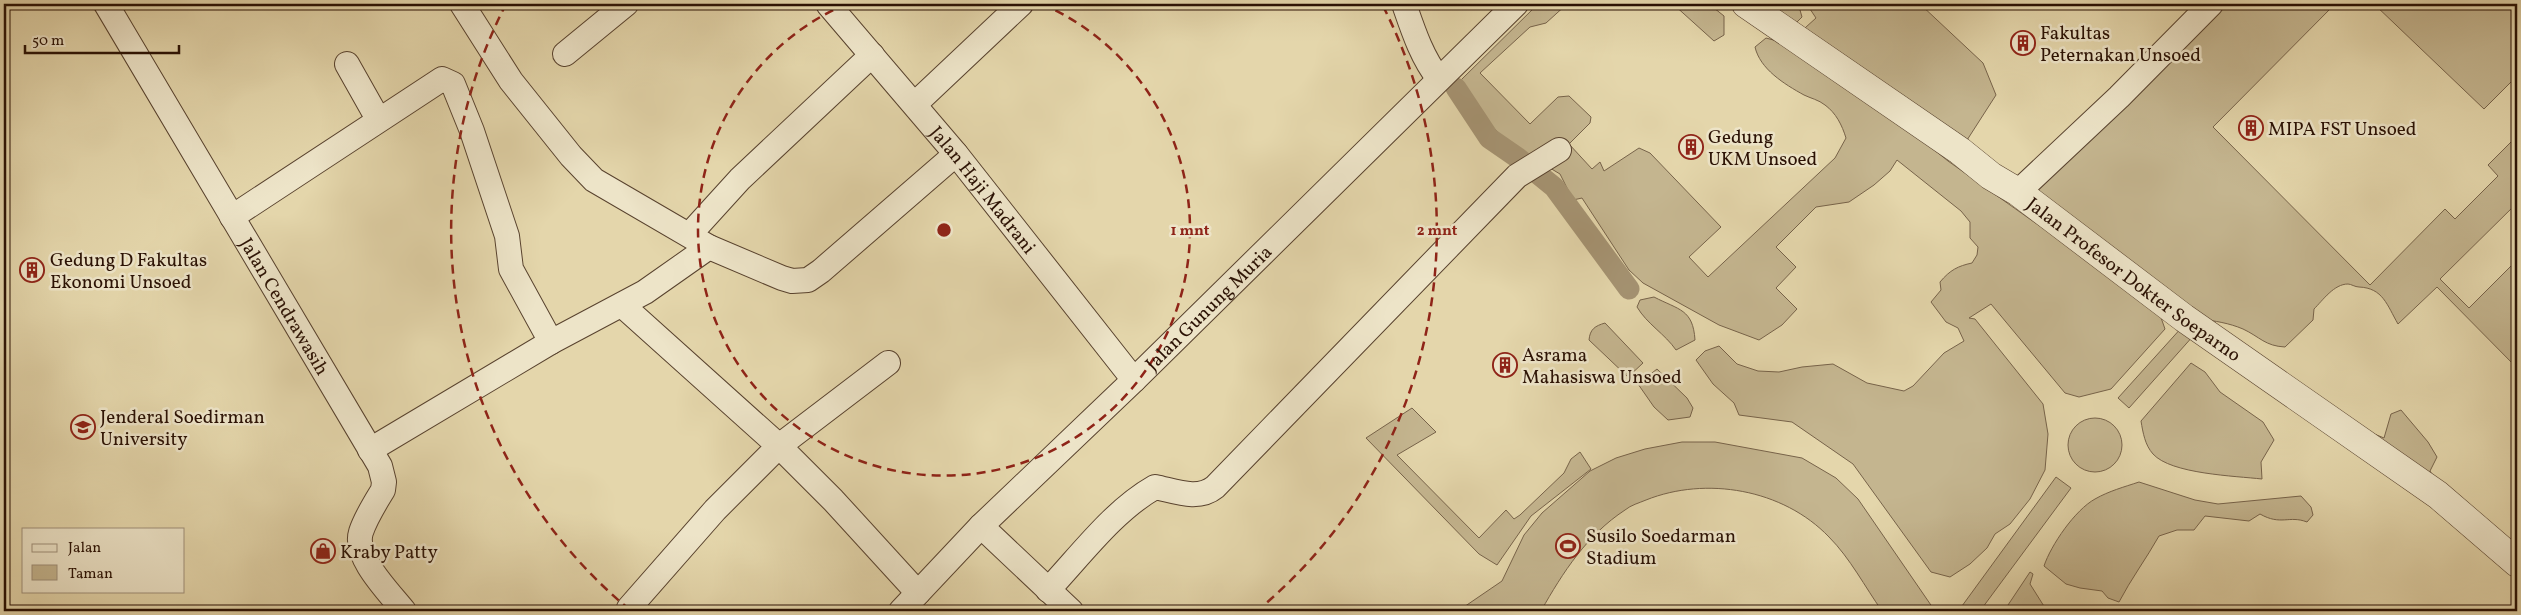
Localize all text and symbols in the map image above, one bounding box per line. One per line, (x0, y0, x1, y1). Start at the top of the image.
place label: Fakultas Peternakan Unsoed (2040, 21, 2201, 69)
scale bar (25, 22, 179, 54)
building icon: Fakultas Peternakan Unsoed (2010, 30, 2036, 56)
text: 50 m (32, 31, 64, 52)
building icon: MIPA FST Unsoed (2238, 115, 2264, 141)
place label: MIPA FST Unsoed (2268, 117, 2417, 143)
street label: Jalan Haji Madrani (923, 121, 1041, 260)
place label: Gedung UKM Unsoed (1708, 125, 1817, 173)
building icon: Gedung UKM Unsoed (1678, 134, 1704, 160)
street label: Jalan Profesor Dokter Soeparno (2020, 192, 2246, 369)
centre of rings (935, 221, 953, 239)
text: 1 mnt (1171, 221, 1210, 242)
text: 2 mnt (1417, 221, 1458, 242)
street label: Jalan Cendrawasih (232, 233, 334, 381)
street label: Jalan Gunung Muria (1140, 240, 1279, 377)
place label: Gedung D Fakultas Ekonomi Unsoed (50, 248, 207, 296)
building icon: Gedung D Fakultas Ekonomi Unsoed (19, 257, 45, 283)
place label: Asrama Mahasiswa Unsoed (1522, 343, 1682, 391)
building icon: Asrama Mahasiswa Unsoed (1492, 352, 1518, 378)
place label: Jenderal Soedirman University (100, 405, 265, 453)
school or university icon: Jenderal Soedirman University (70, 414, 96, 440)
place label: Susilo Soedarman Stadium (1586, 524, 1736, 572)
legend (22, 528, 185, 592)
sports icon: Susilo Soedarman Stadium (1555, 533, 1581, 559)
text: Jalan (68, 538, 101, 559)
shop icon: Kraby Patty (310, 538, 336, 564)
place label: Kraby Patty (340, 540, 438, 566)
text: Taman (68, 564, 113, 585)

